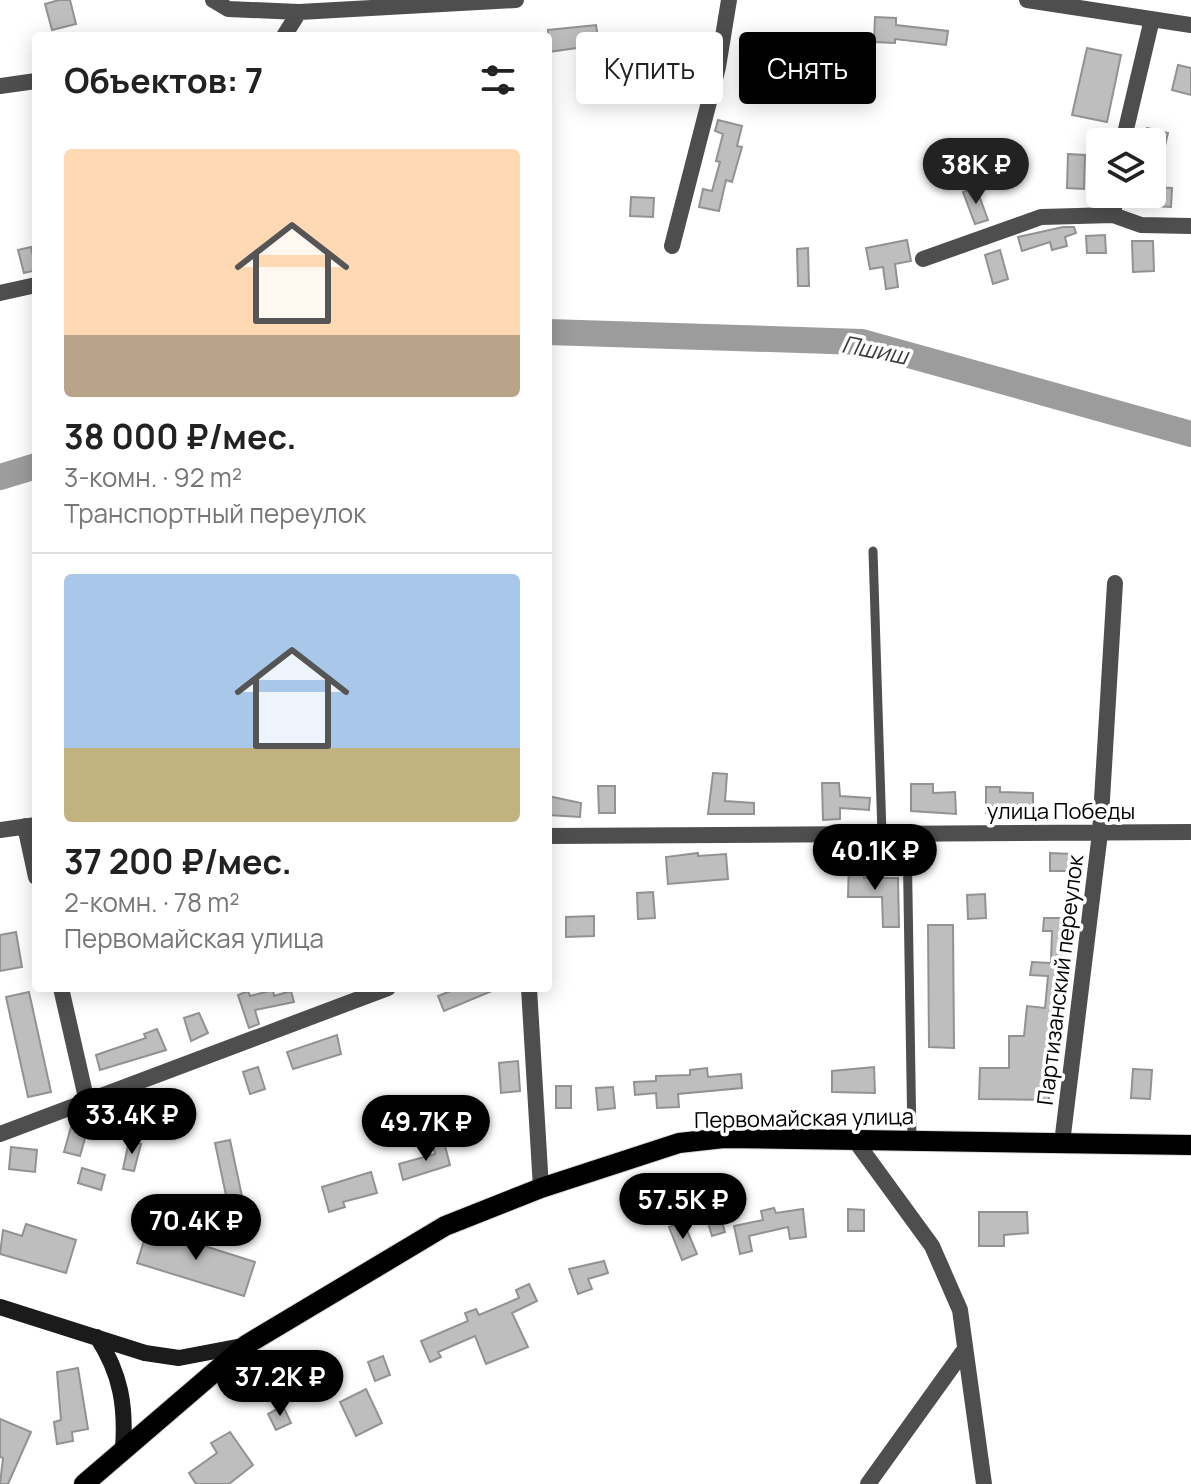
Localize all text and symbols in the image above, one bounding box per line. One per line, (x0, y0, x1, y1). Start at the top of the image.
chip: Купить (576, 32, 723, 104)
chip: Снять (739, 32, 876, 104)
text: Объектов: 7 (64, 57, 263, 103)
icon: filters (476, 58, 520, 102)
map controls (1086, 128, 1166, 208)
button: layers (1086, 128, 1166, 208)
pin: 38K ₽ (920, 138, 1032, 206)
text: 38K ₽ (941, 146, 1011, 182)
icon: home (220, 201, 364, 345)
water label: Пшиш (839, 326, 913, 372)
text: 38 000 ₽/мес. (64, 413, 297, 459)
text: 3-комн. · 92 m² (64, 459, 242, 495)
text: Транспортный переулок (64, 495, 366, 531)
icon: home (220, 626, 364, 770)
street label: улица Победы (987, 796, 1135, 826)
pin: 40.1K ₽ (801, 824, 949, 892)
text: 40.1K ₽ (831, 832, 919, 868)
text: 37 200 ₽/мес. (64, 838, 292, 884)
street label: Партизанский переулок (1030, 852, 1090, 1107)
text: 2-комн. · 78 m² (64, 884, 240, 920)
text: Первомайская улица (64, 920, 324, 956)
pin: 33.4K ₽ (58, 1088, 206, 1156)
pin: 49.7K ₽ (352, 1095, 500, 1163)
text: 33.4K ₽ (85, 1096, 179, 1132)
street label: Первомайская улица (694, 1101, 914, 1135)
text: 49.7K ₽ (380, 1103, 472, 1139)
pin: 57.5K ₽ (609, 1173, 757, 1241)
text: 57.5K ₽ (637, 1181, 729, 1217)
pin: 70.4K ₽ (122, 1194, 270, 1262)
text: 70.4K ₽ (149, 1202, 243, 1238)
pin: 37.2K ₽ (206, 1350, 354, 1418)
text: 37.2K ₽ (234, 1358, 326, 1394)

